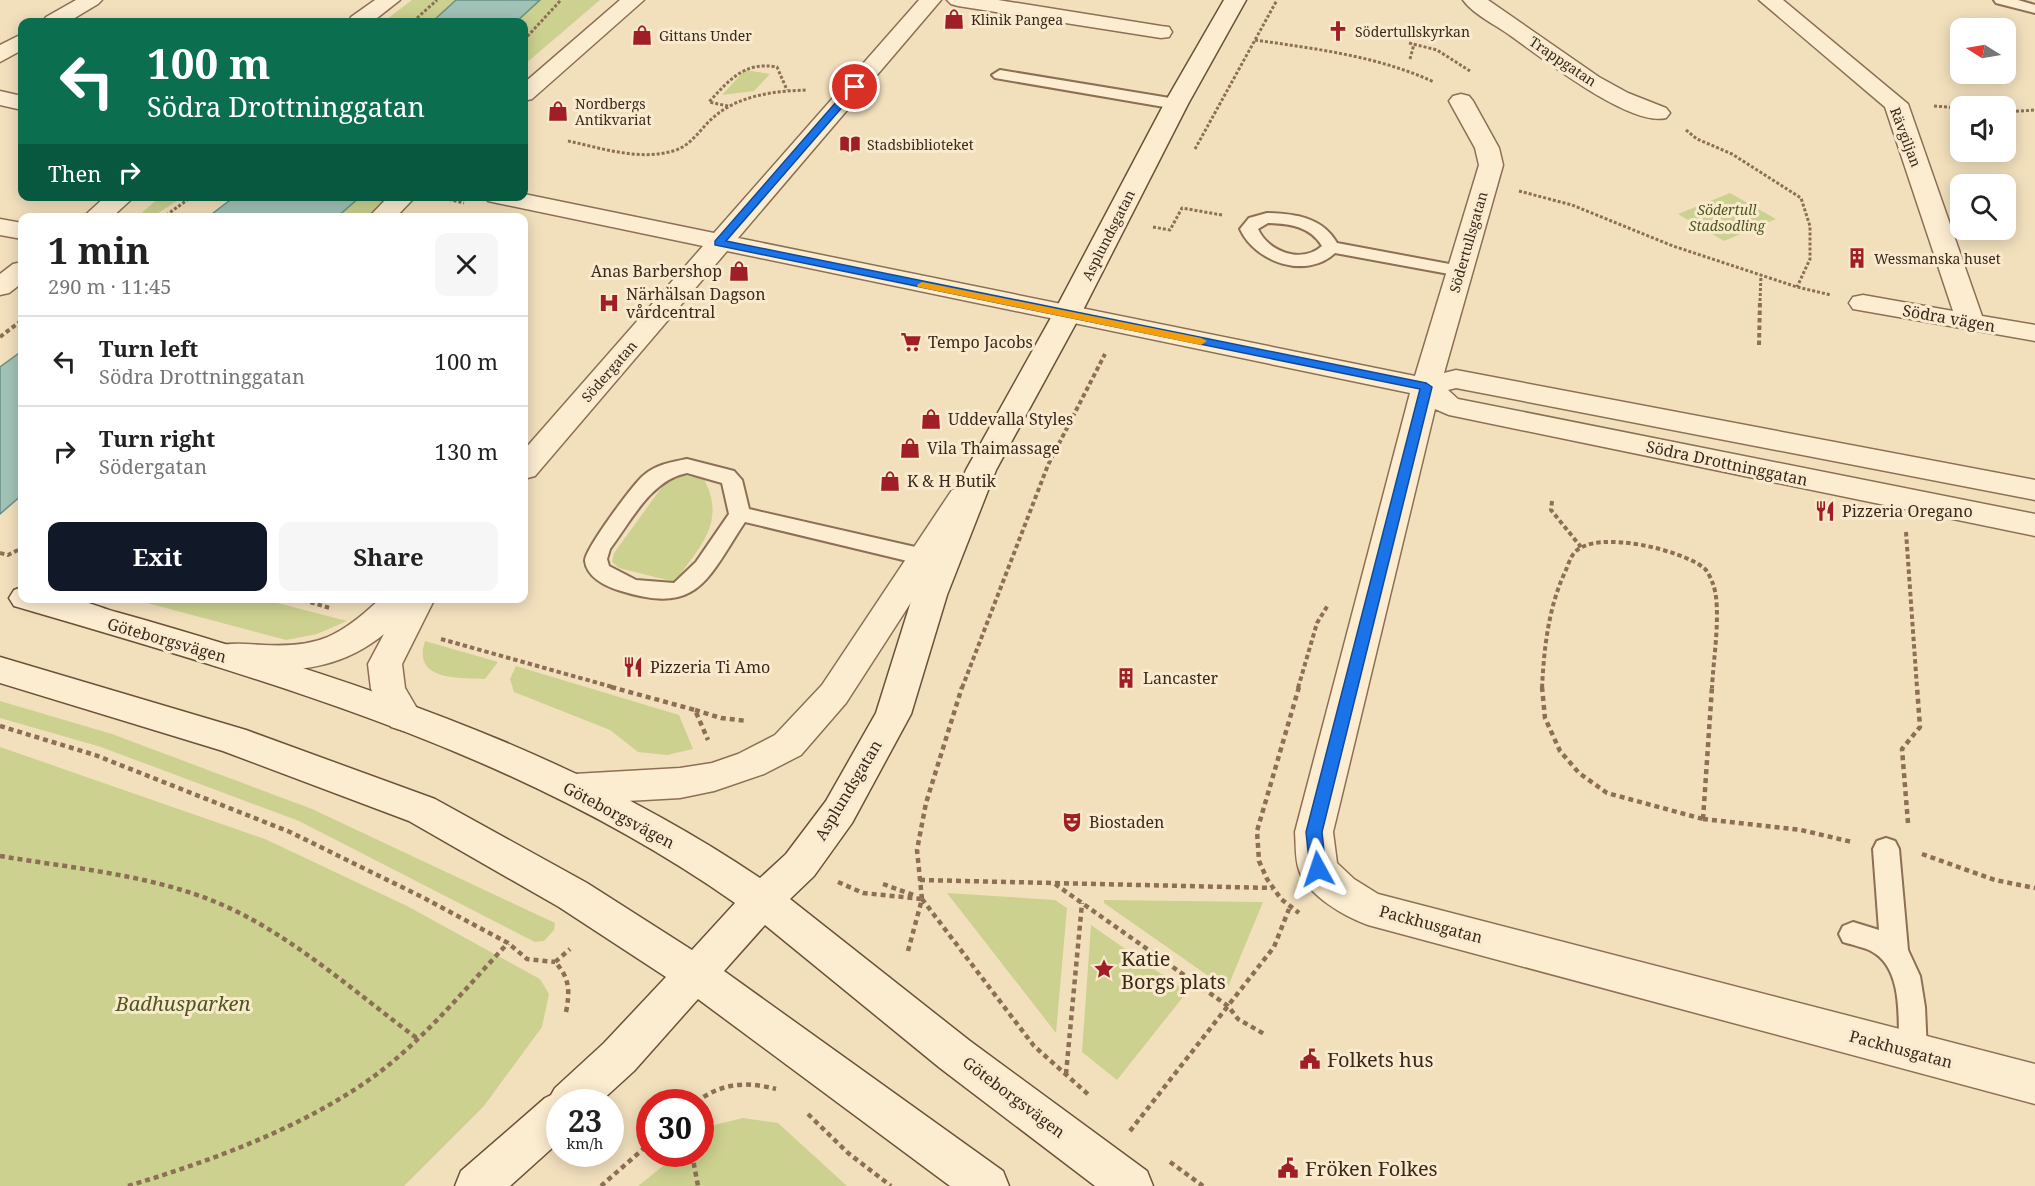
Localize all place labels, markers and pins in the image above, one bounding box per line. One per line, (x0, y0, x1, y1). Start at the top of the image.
shop icon: Klinik Pangea (942, 7, 966, 31)
place label: Klinik Pangea (971, 10, 1063, 29)
church icon: Södertullskyrkan (1326, 19, 1350, 43)
place label: Södertullskyrkan (1355, 22, 1470, 41)
shop icon: Gittans Under (630, 23, 654, 47)
place label: Gittans Under (659, 26, 752, 45)
pin (829, 61, 880, 112)
place label: Nordbergs Antikvariat (575, 94, 651, 129)
shop icon: Nordbergs Antikvariat (546, 99, 570, 123)
library icon: Stadsbiblioteket (838, 132, 862, 156)
place label: Stadsbiblioteket (867, 135, 974, 154)
building icon: Wessmanska huset (1845, 246, 1869, 270)
place label: Wessmanska huset (1874, 249, 2001, 268)
shop icon: Anas Barbershop (727, 259, 751, 283)
place label: Anas Barbershop (591, 260, 722, 282)
place label: Närhälsan Dagson vårdcentral (626, 283, 766, 323)
hospital icon: Närhälsan Dagson vårdcentral (597, 291, 621, 315)
supermarket icon: Tempo Jacobs (899, 330, 923, 354)
place label: Tempo Jacobs (928, 331, 1033, 353)
shop icon: Uddevalla Styles (919, 407, 943, 431)
place label: Uddevalla Styles (948, 408, 1073, 430)
shop icon: Vila Thaimassage (898, 436, 922, 460)
place label: Vila Thaimassage (927, 437, 1060, 459)
shop icon: K & H Butik (878, 469, 902, 493)
place label: K & H Butik (907, 470, 997, 492)
restaurant icon: Pizzeria Oregano (1813, 499, 1837, 523)
place label: Pizzeria Oregano (1842, 500, 1973, 522)
restaurant icon: Pizzeria Ti Amo (621, 655, 645, 679)
place label: Pizzeria Ti Amo (650, 656, 770, 678)
building icon: Lancaster (1114, 666, 1138, 690)
place label: Lancaster (1143, 667, 1219, 689)
theatre icon: Biostaden (1060, 810, 1084, 834)
place label: Biostaden (1089, 811, 1164, 833)
place label: Katie Borgs plats (1121, 945, 1226, 995)
place icon: Katie Borgs plats (1092, 957, 1116, 981)
place label: Folkets hus (1327, 1046, 1433, 1073)
public building icon: Folkets hus (1298, 1047, 1322, 1071)
place label: Fröken Folkes (1305, 1155, 1438, 1182)
public building icon: Fröken Folkes (1276, 1156, 1300, 1180)

